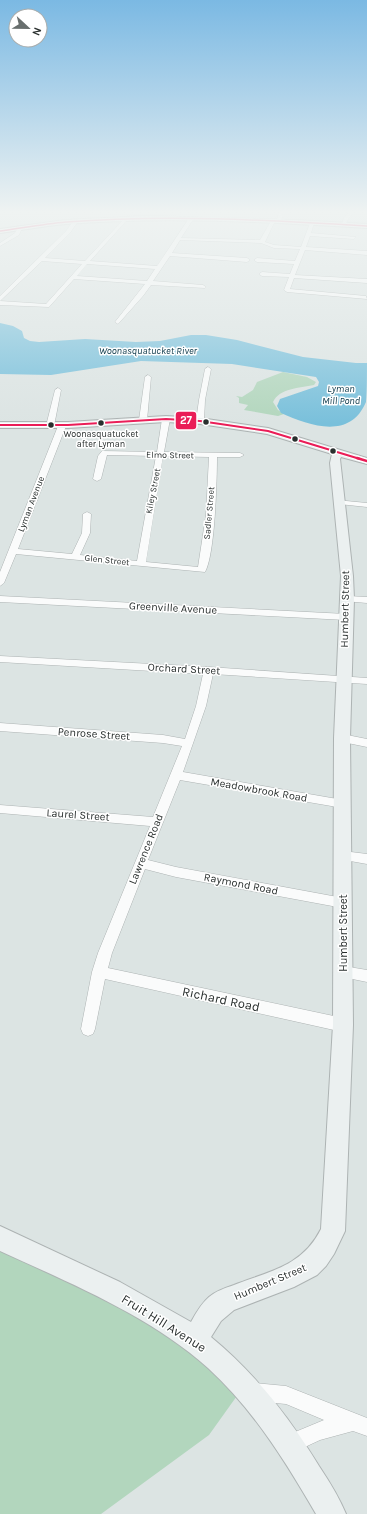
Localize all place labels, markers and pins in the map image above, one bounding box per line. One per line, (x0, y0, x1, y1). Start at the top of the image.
unlabelled marker (201, 417, 211, 427)
marker: Woonasquatucket after Lyman (96, 418, 106, 428)
unlabelled marker (46, 420, 56, 430)
place label: Woonasquatucket after Lyman (64, 429, 139, 449)
unlabelled marker (290, 434, 300, 444)
unlabelled marker (328, 446, 338, 456)

